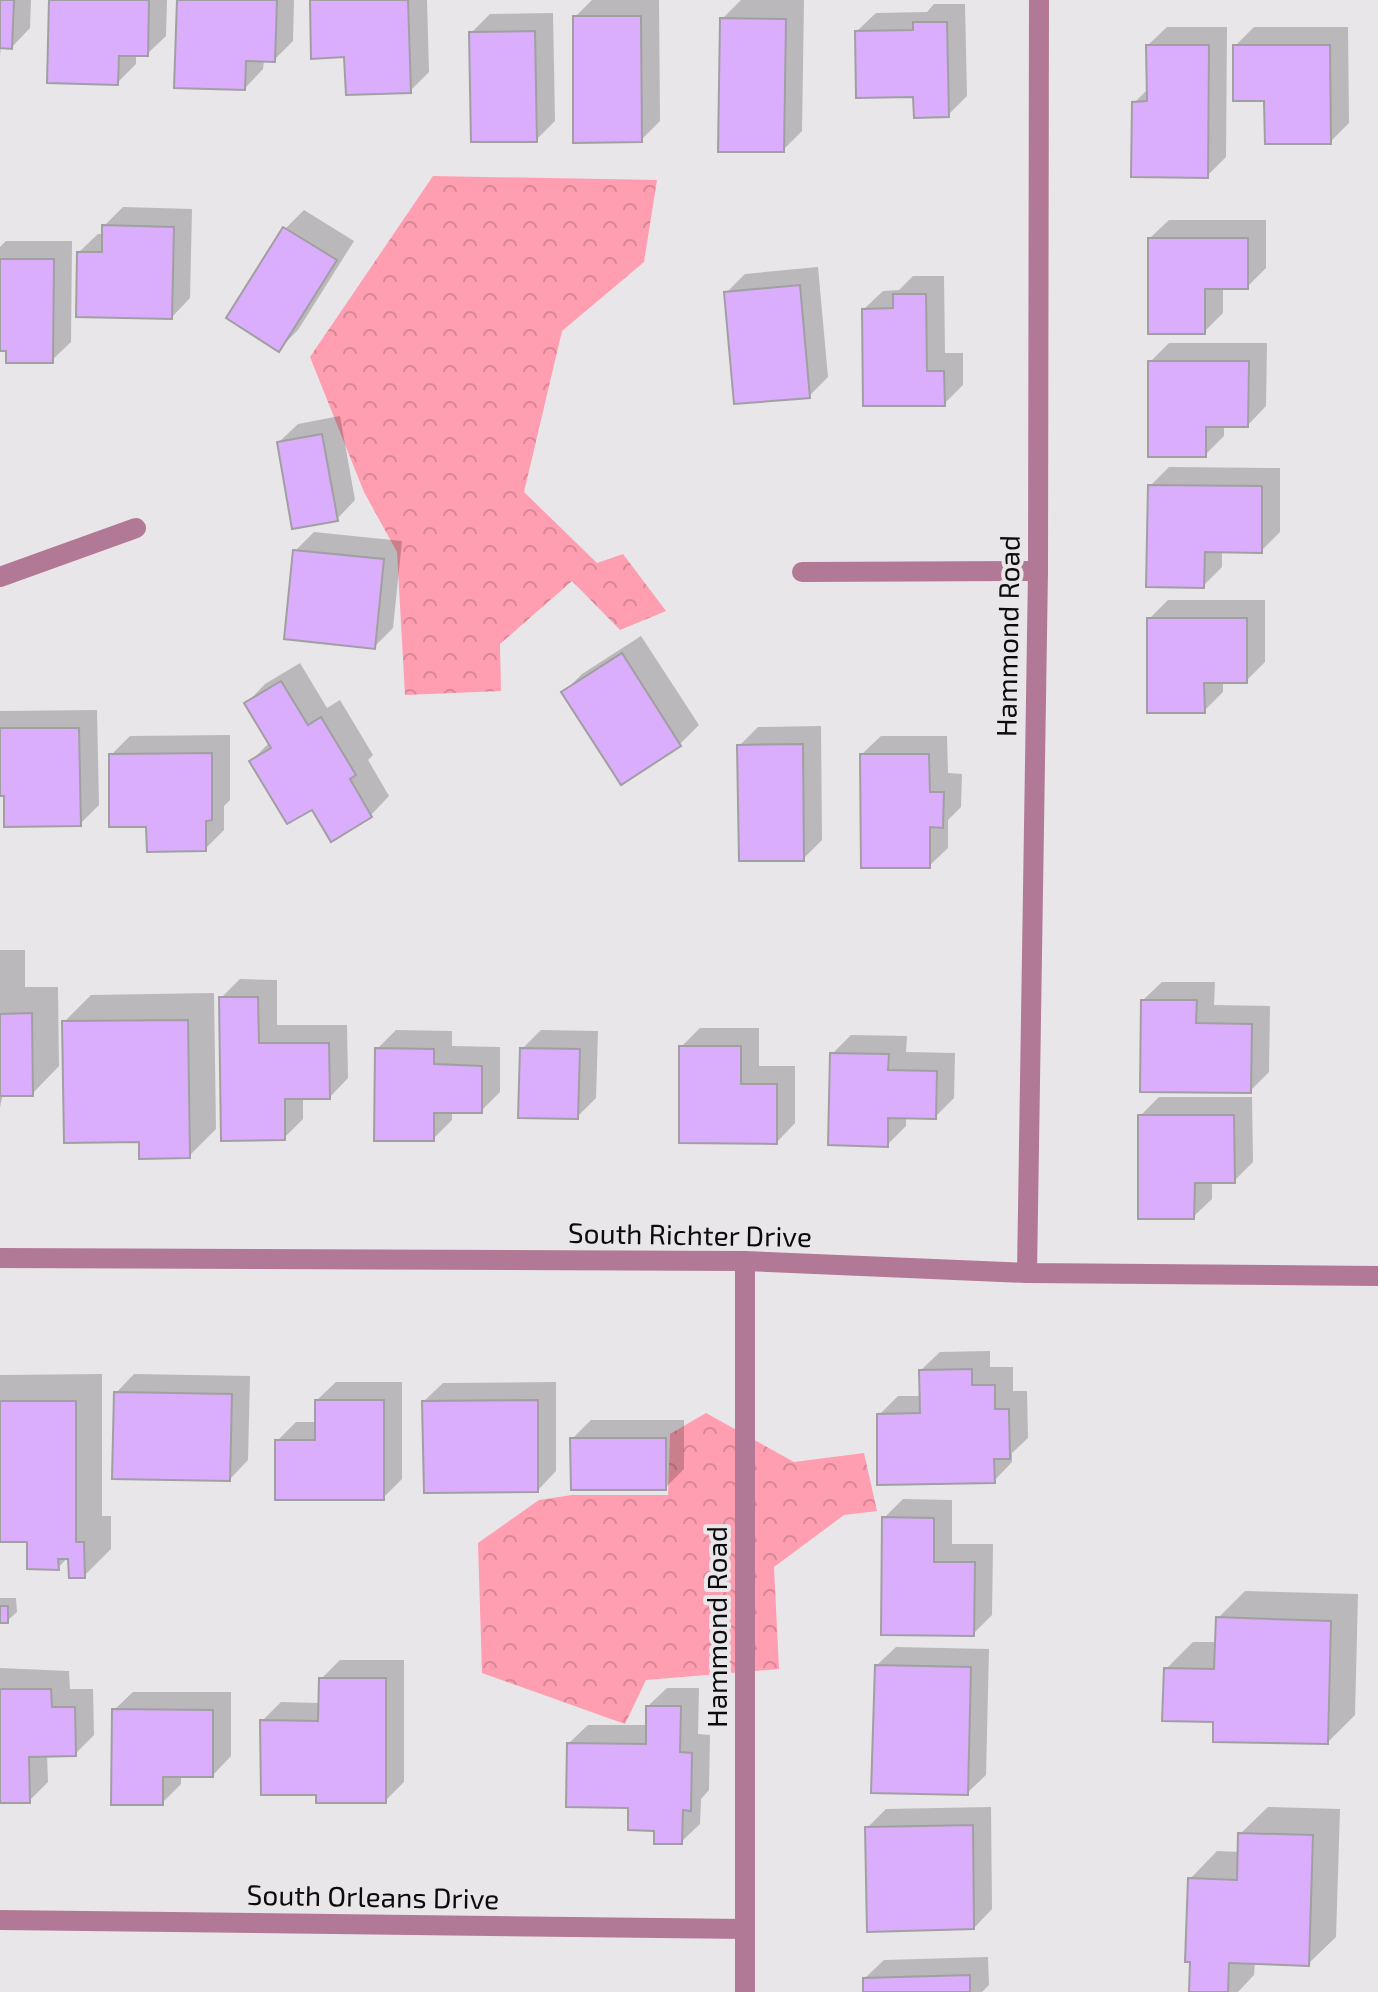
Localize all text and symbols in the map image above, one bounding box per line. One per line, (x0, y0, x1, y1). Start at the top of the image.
street label: Hammond Road (988, 535, 1026, 737)
street label: South Richter Drive (568, 1215, 812, 1253)
street label: Hammond Road (699, 1526, 733, 1728)
street label: South Orleans Drive (246, 1877, 500, 1915)

